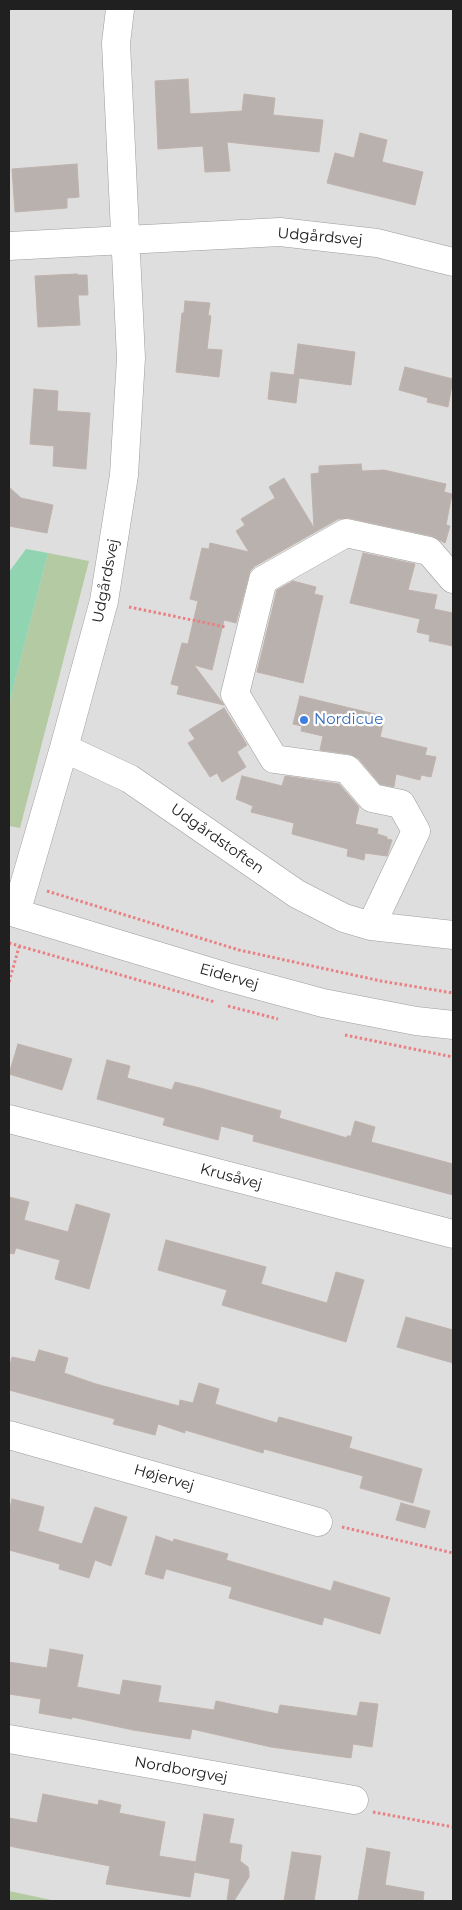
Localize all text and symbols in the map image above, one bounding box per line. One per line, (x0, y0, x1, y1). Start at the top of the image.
street label: Udgårdsvej (277, 224, 363, 250)
street label: Udgårdsvej (89, 537, 123, 625)
place label: Nordicue (314, 711, 383, 729)
marker: Nordicue (298, 714, 310, 726)
street label: Udgårdstoften (167, 800, 267, 878)
street label: Eidervej (197, 960, 261, 994)
street label: Krusåvej (198, 1160, 264, 1194)
street label: Højervej (132, 1461, 196, 1495)
street label: Nordborgvej (133, 1753, 229, 1787)

